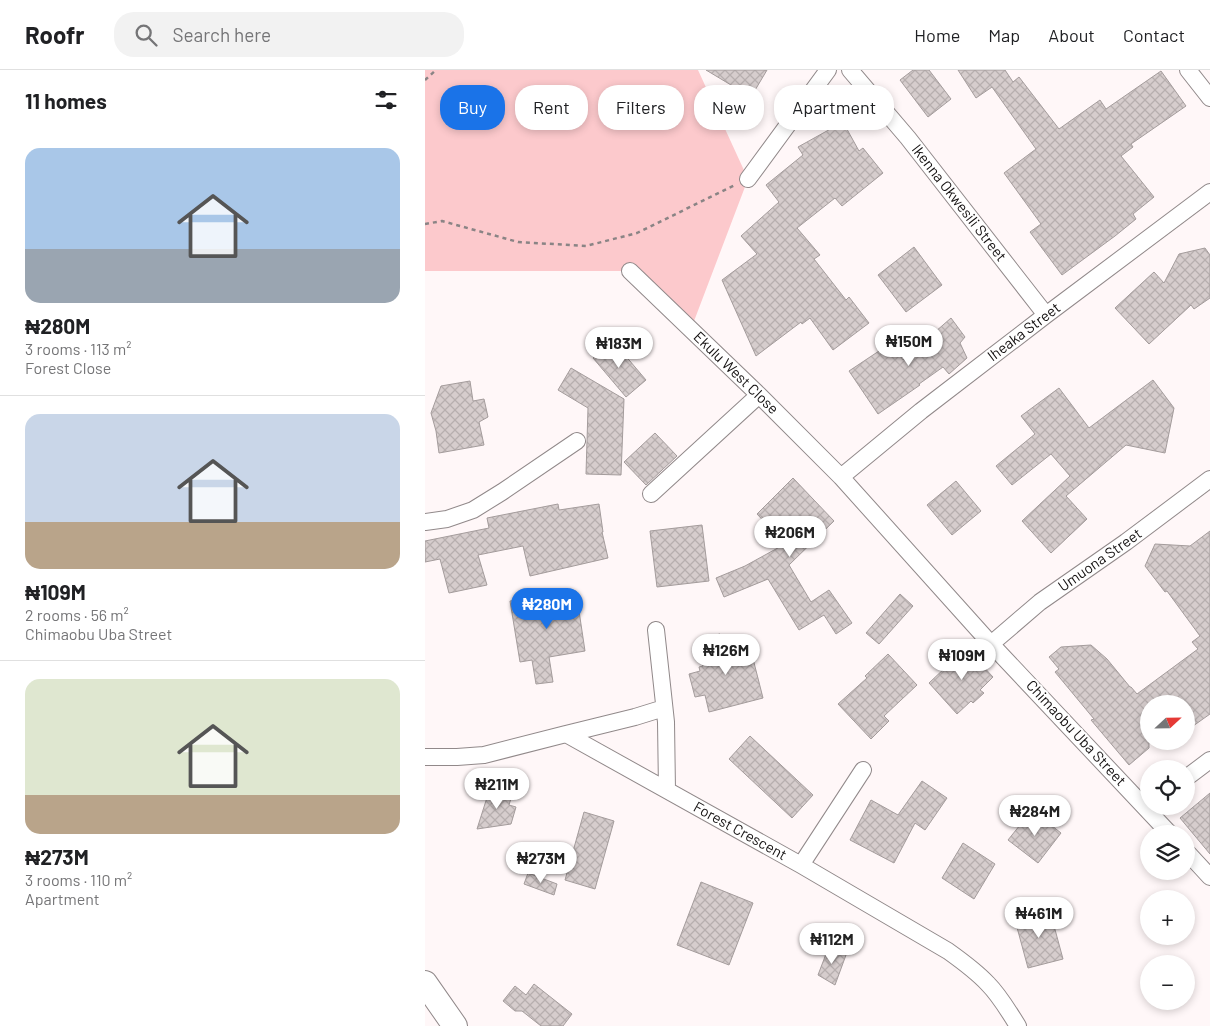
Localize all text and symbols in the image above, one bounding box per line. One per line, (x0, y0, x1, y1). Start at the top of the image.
search box (114, 12, 464, 57)
text: Roofr (25, 20, 84, 49)
icon: search (132, 21, 160, 49)
text: Search here (172, 23, 271, 46)
text: Home (914, 24, 960, 46)
text: Map (988, 24, 1020, 46)
text: About (1048, 24, 1095, 46)
text: Contact (1123, 24, 1185, 46)
chip: Buy (440, 85, 505, 130)
chip: Rent (515, 85, 588, 130)
chip: Filters (598, 85, 684, 130)
chip: New (694, 85, 764, 130)
chip: Apartment (774, 85, 894, 130)
icon: filters (372, 86, 400, 114)
text: 11 homes (25, 88, 107, 113)
street label: Ikenna Okwesili Street (909, 140, 1011, 264)
icon: home (168, 181, 258, 271)
street label: Iheaka Street (983, 298, 1063, 364)
text: ₦280M (25, 313, 90, 338)
pin: ₦150M (874, 324, 944, 367)
pin: ₦183M (584, 326, 654, 369)
street label: Ekulu West Close (691, 327, 783, 417)
text: ₦150M (886, 331, 932, 350)
text: ₦183M (596, 333, 642, 352)
text: 3 rooms · 113 m² (25, 339, 131, 358)
text: Forest Close (25, 358, 111, 377)
icon: home (168, 446, 258, 536)
pin: ₦206M (755, 516, 825, 558)
text: ₦206M (765, 522, 815, 541)
street label: Umuona Street (1054, 524, 1145, 595)
text: ₦109M (25, 579, 86, 604)
pin: ₦280M (512, 588, 582, 630)
text: ₦280M (522, 594, 572, 613)
text: 2 rooms · 56 m² (25, 605, 129, 624)
text: Chimaobu Uba Street (25, 624, 172, 643)
pin: ₦126M (691, 634, 761, 676)
pin: ₦109M (927, 638, 997, 681)
text: ₦126M (703, 640, 749, 659)
text: ₦109M (939, 645, 985, 664)
street label: Chimaobu Uba Street (1023, 676, 1130, 789)
north arrow (1140, 695, 1195, 750)
map controls (1140, 695, 1195, 1010)
icon: home (168, 711, 258, 801)
button: locate (1140, 760, 1195, 815)
pin: ₦211M (462, 768, 532, 810)
text: ₦211M (475, 774, 519, 793)
pin: ₦284M (1000, 794, 1070, 837)
street label: Forest Crescent (691, 797, 790, 863)
text: ₦284M (1010, 801, 1060, 820)
button: layers (1140, 825, 1195, 880)
pin: ₦273M (506, 842, 576, 884)
text: ₦273M (25, 844, 89, 869)
text: ₦273M (517, 848, 565, 867)
text: 3 rooms · 110 m² (25, 870, 132, 889)
text: Apartment (25, 889, 100, 908)
button: + (1140, 890, 1195, 945)
pin: ₦461M (1004, 896, 1074, 939)
text: ₦461M (1016, 903, 1062, 922)
pin: ₦112M (797, 922, 867, 965)
text: ₦112M (810, 929, 854, 948)
button: − (1140, 955, 1195, 1010)

